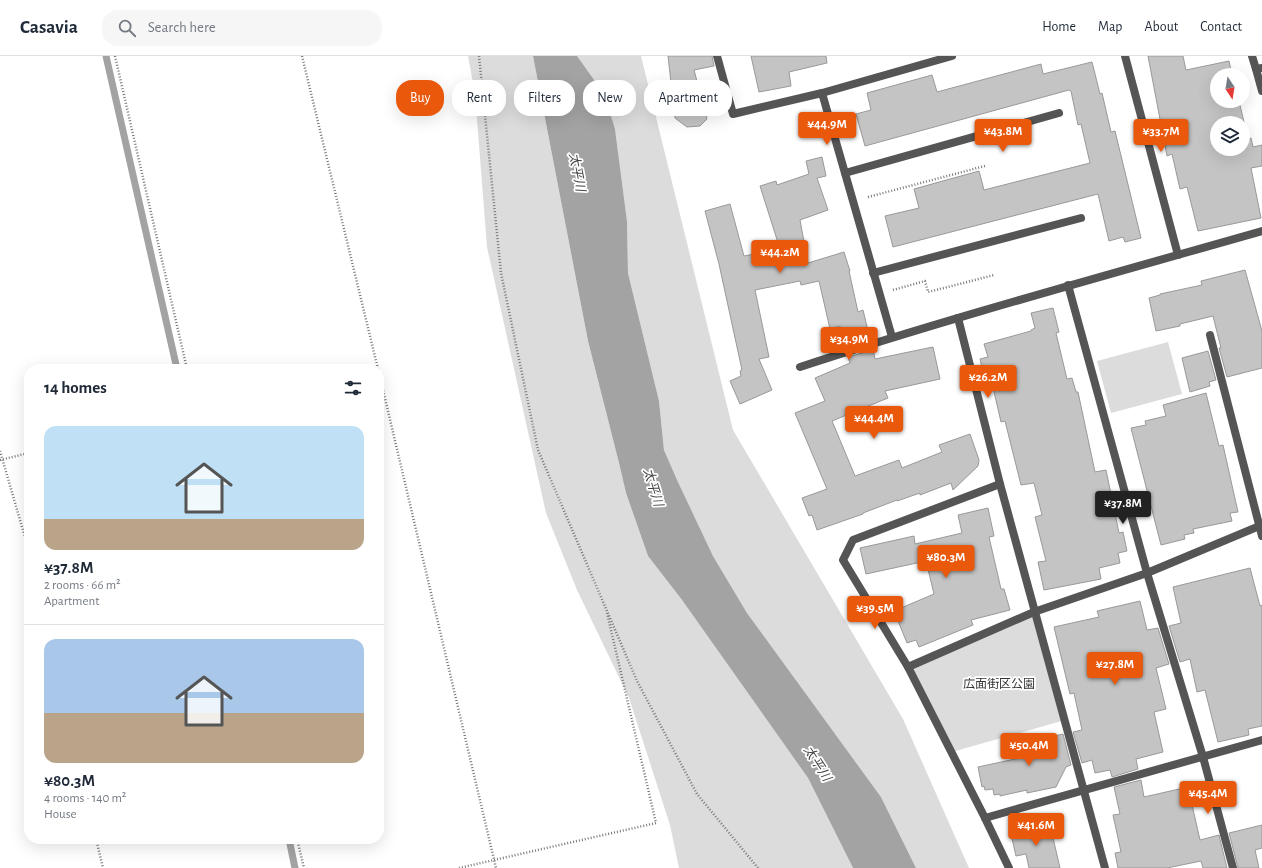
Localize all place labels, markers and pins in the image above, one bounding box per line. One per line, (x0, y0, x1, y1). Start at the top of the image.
pin: ¥44.9M (794, 112, 860, 146)
pin: ¥43.8M (970, 119, 1036, 153)
pin: ¥33.7M (1128, 119, 1194, 153)
pin: ¥44.2M (747, 240, 813, 274)
pin: ¥34.9M (816, 327, 882, 361)
pin: ¥26.2M (955, 365, 1021, 399)
pin: ¥44.4M (841, 406, 907, 440)
pin: ¥37.8M (1090, 491, 1156, 525)
pin: ¥80.3M (913, 545, 979, 579)
pin: ¥39.5M (842, 596, 908, 630)
pin: ¥27.8M (1082, 652, 1148, 686)
pin: ¥50.4M (996, 733, 1062, 767)
pin: ¥45.4M (1175, 781, 1241, 815)
pin: ¥41.6M (1003, 813, 1069, 847)

